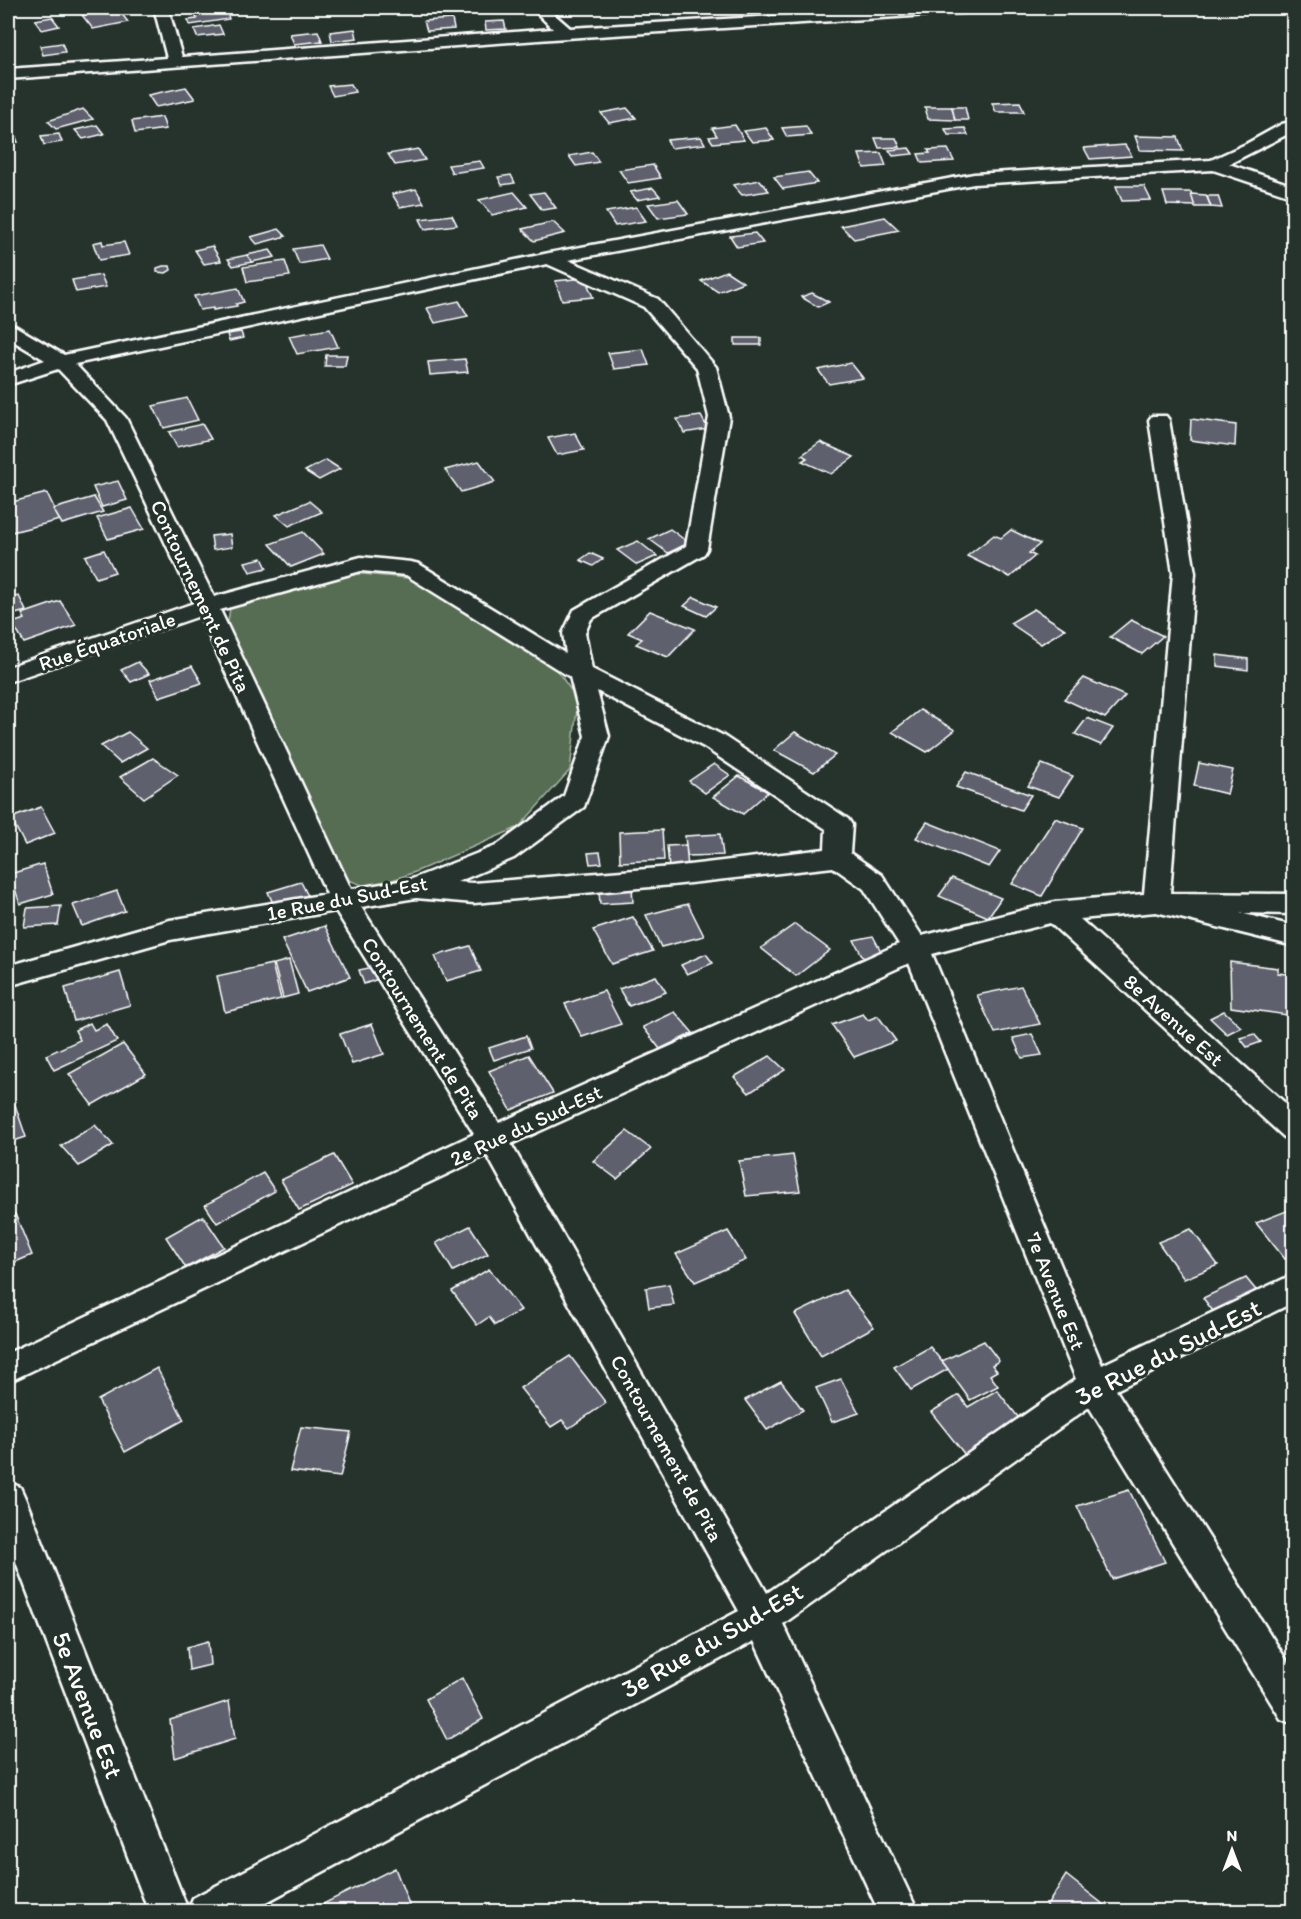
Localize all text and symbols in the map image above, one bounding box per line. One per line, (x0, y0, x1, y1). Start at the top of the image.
street label: Contournement de Pita (145, 496, 257, 696)
street label: Rue Équatoriale (35, 606, 179, 676)
street label: 1e Rue du Sud-Est (264, 870, 430, 926)
street label: Contournement de Pita (357, 932, 489, 1124)
street label: 8e Avenue Est (1119, 969, 1229, 1071)
street label: 2e Rue du Sud-Est (446, 1079, 606, 1171)
street label: 7e Avenue Est (1021, 1229, 1091, 1354)
street label: 3e Rue du Sud-Est (1070, 1291, 1266, 1413)
street label: Contournement de Pita (605, 1350, 729, 1546)
street label: 3e Rue du Sud-Est (616, 1575, 809, 1705)
street label: 5e Avenue Est (45, 1627, 131, 1783)
north arrow (1202, 1820, 1262, 1880)
text: N (1227, 1826, 1237, 1845)

